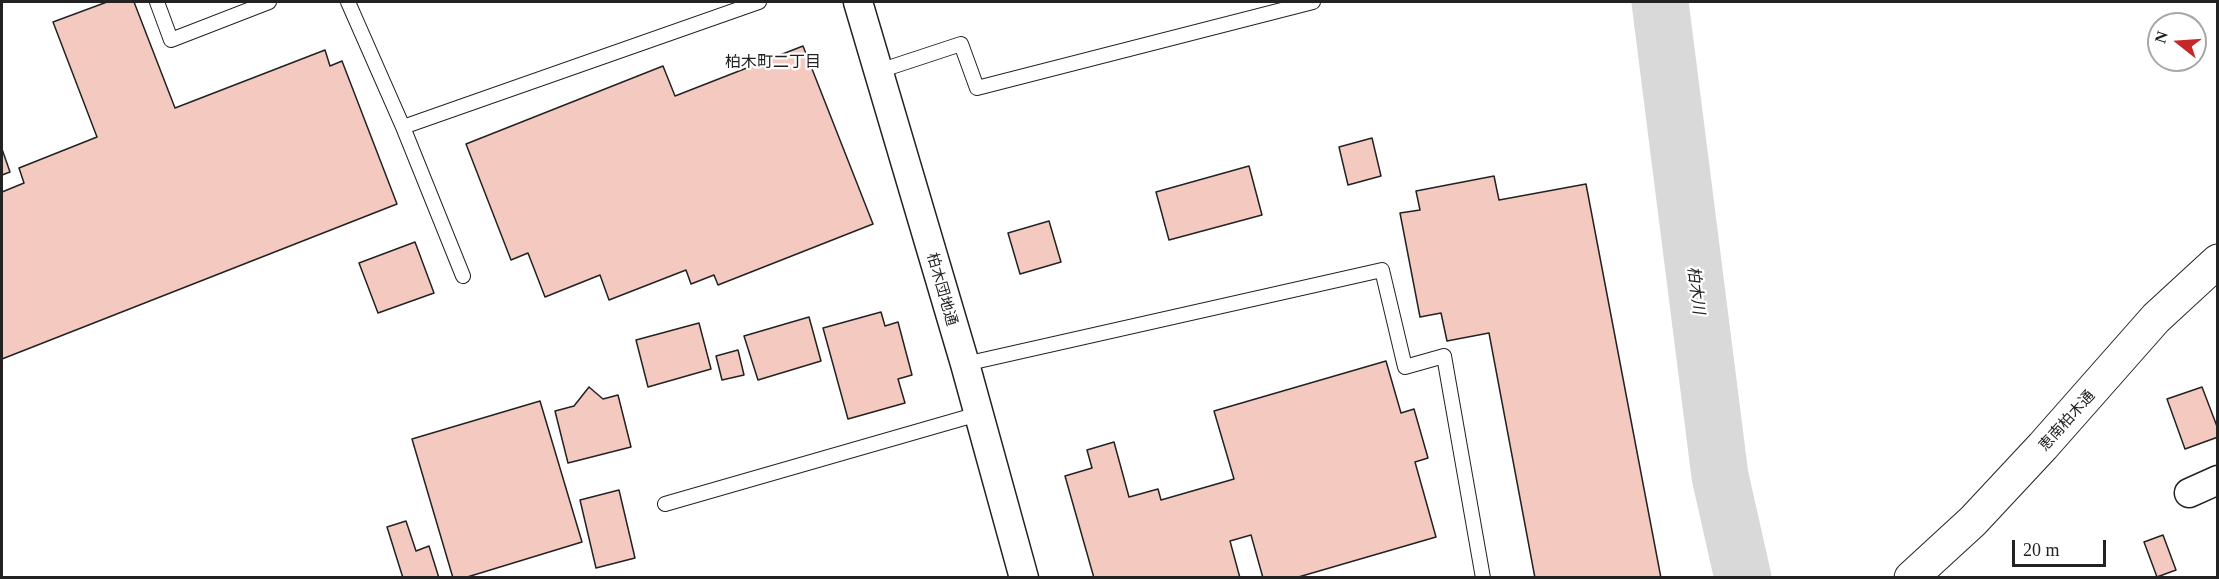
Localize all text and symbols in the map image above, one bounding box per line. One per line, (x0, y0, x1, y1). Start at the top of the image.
north arrow (2147, 12, 2207, 72)
text: N (2151, 29, 2171, 45)
district label: 柏木町二丁目 (725, 51, 821, 71)
street label: 柏木団地通 (924, 250, 962, 328)
water label: 柏木川 (1685, 265, 1709, 315)
street label: 恵南柏木通 (2034, 386, 2098, 454)
scale bar (2015, 528, 2110, 566)
text: 20 m (2023, 540, 2060, 560)

